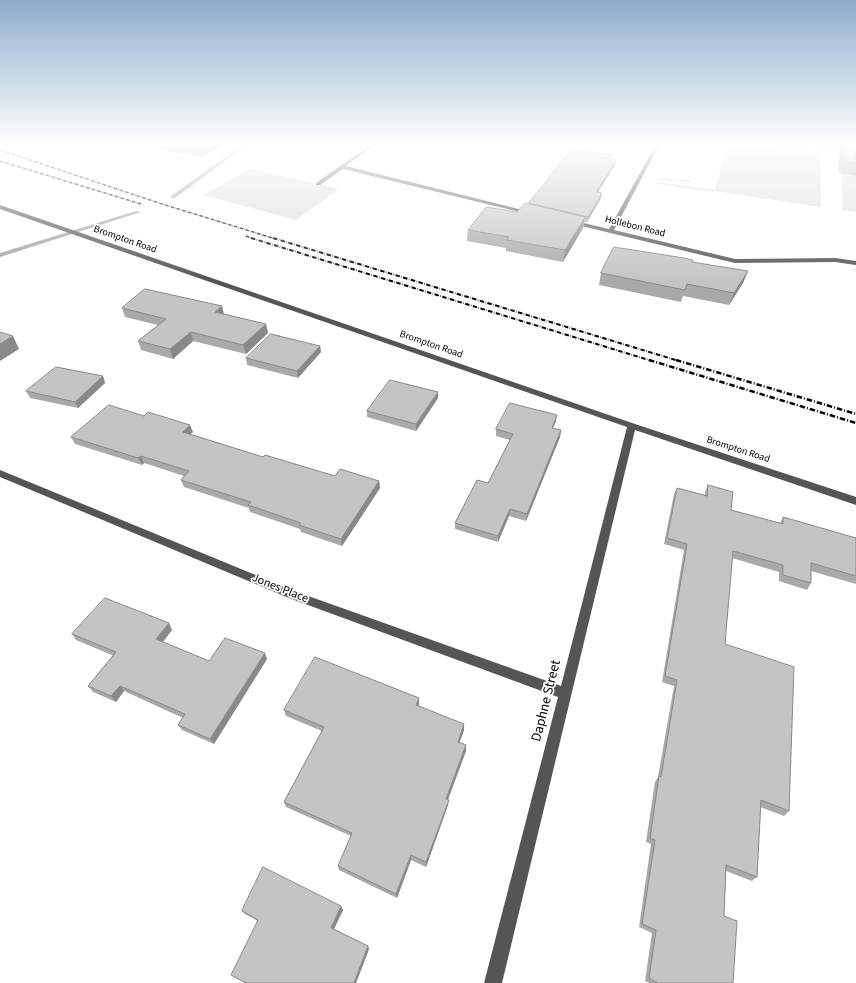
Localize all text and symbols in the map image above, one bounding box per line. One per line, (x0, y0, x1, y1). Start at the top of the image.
street label: Hollebon Road (604, 214, 666, 240)
street label: Brompton Road (92, 224, 158, 256)
street label: Brompton Road (398, 329, 464, 361)
street label: Brompton Road (705, 434, 771, 466)
street label: Jones Place (250, 571, 310, 607)
street label: Daphne Street (529, 658, 565, 744)

